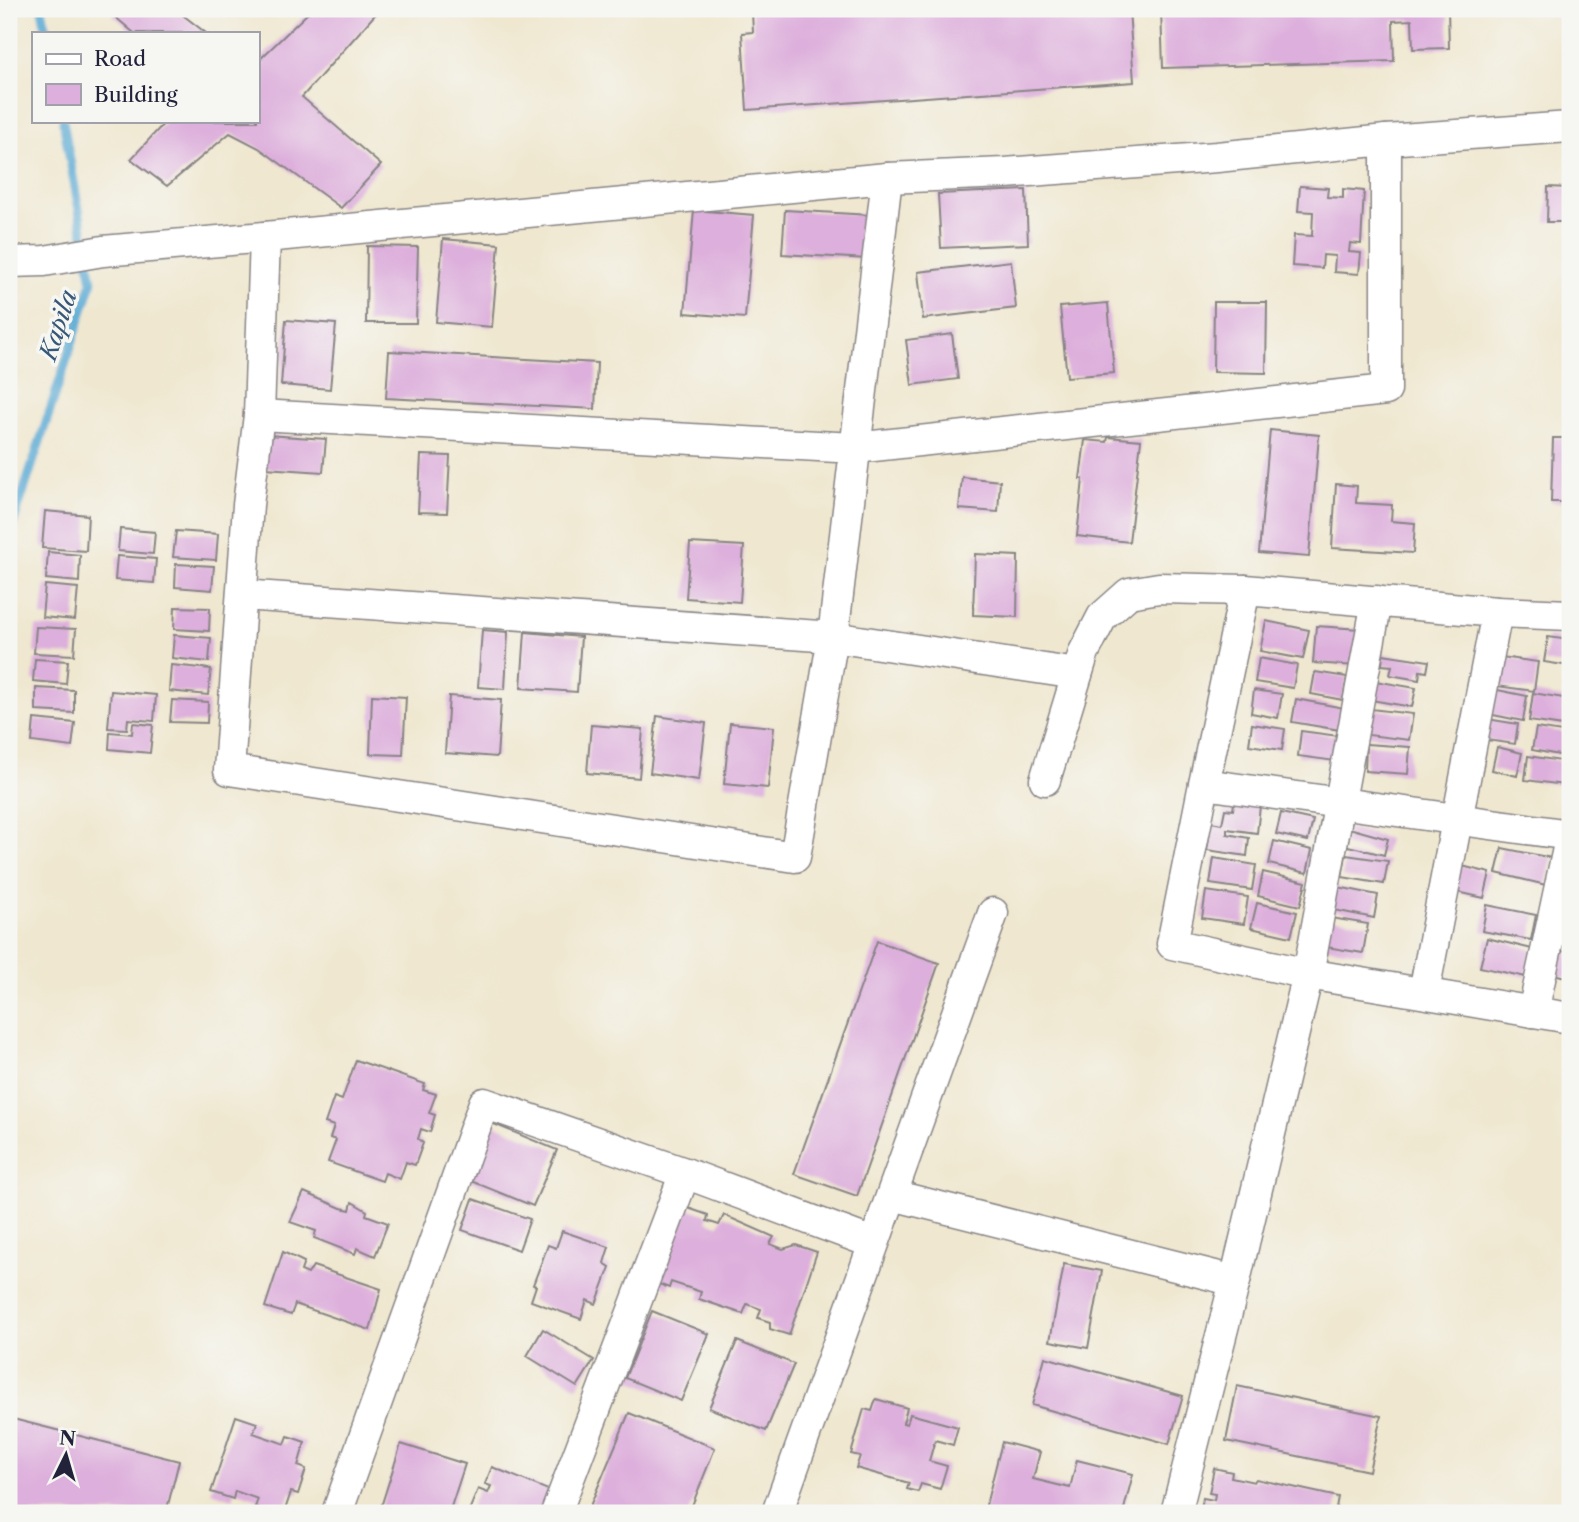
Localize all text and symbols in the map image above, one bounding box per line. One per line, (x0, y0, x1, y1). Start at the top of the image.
legend (32, 32, 259, 122)
text: Road (94, 46, 146, 71)
text: Building (94, 82, 179, 107)
water label: Kapila (32, 286, 83, 366)
north arrow (32, 1420, 102, 1490)
text: N (58, 1426, 77, 1451)

